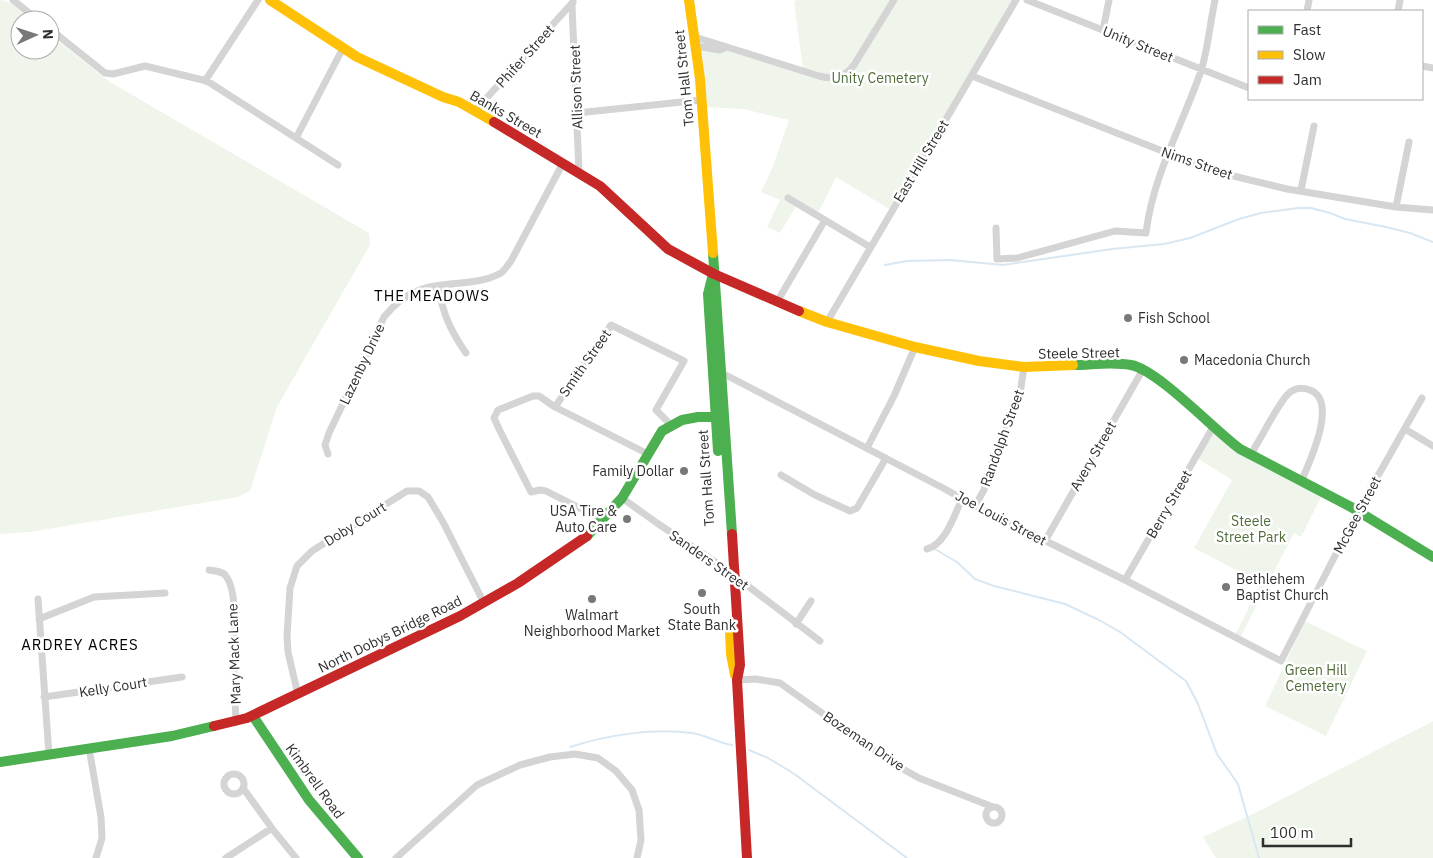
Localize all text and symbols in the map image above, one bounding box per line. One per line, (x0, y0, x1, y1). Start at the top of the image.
north arrow (10, 10, 60, 60)
legend (1248, 10, 1423, 100)
text: Fast (1293, 20, 1321, 39)
street label: Phifer Street (492, 21, 558, 91)
street label: Unity Street (1100, 22, 1176, 66)
text: N (39, 29, 57, 40)
street label: Tom Hall Street (670, 29, 698, 127)
street label: Allison Street (566, 44, 586, 129)
text: Slow (1293, 45, 1326, 64)
park label: Unity Cemetery (831, 69, 929, 87)
text: Jam (1293, 70, 1322, 89)
street label: Banks Street (467, 86, 545, 142)
street label: East Hill Street (889, 116, 953, 206)
street label: Nims Street (1159, 142, 1235, 184)
district label: THE MEADOWS (374, 286, 490, 305)
place label: Fish School (1138, 309, 1210, 327)
marker: Fish School (1122, 312, 1134, 324)
street label: Lazenby Drive (335, 320, 389, 407)
street label: Smith Street (555, 326, 615, 400)
street label: Steele Street (1038, 343, 1120, 363)
place label: Macedonia Church (1194, 351, 1310, 369)
marker: Macedonia Church (1178, 354, 1190, 366)
street label: Randolph Street (976, 387, 1028, 489)
street label: Avery Street (1066, 418, 1120, 494)
street label: Tom Hall Street (694, 429, 718, 527)
place label: Family Dollar (592, 462, 674, 480)
marker: Family Dollar (678, 465, 690, 477)
street label: Berry Street (1142, 467, 1196, 541)
street label: McGee Street (1329, 473, 1385, 557)
street label: Joe Louis Street (952, 486, 1050, 550)
street label: Doby Court (320, 498, 390, 550)
place label: USA Tire & Auto Care (550, 502, 617, 536)
park label: Steele Street Park (1216, 512, 1287, 546)
marker: USA Tire & Auto Care (621, 513, 633, 525)
street label: Sanders Street (666, 526, 752, 594)
place label: Bethlehem Baptist Church (1236, 570, 1329, 604)
marker: Bethlehem Baptist Church (1220, 581, 1232, 593)
marker: South State Bank (696, 587, 708, 599)
street label: North Dobys Bridge Road (315, 591, 465, 677)
marker: Walmart Neighborhood Market (586, 593, 598, 605)
place label: South State Bank (668, 600, 737, 634)
street label: Mary Mack Lane (223, 603, 245, 705)
place label: Walmart Neighborhood Market (524, 606, 660, 640)
district label: ARDREY ACRES (21, 635, 139, 654)
park label: Green Hill Cemetery (1285, 661, 1347, 695)
street label: Kelly Court (78, 673, 148, 701)
street label: Bozeman Drive (820, 707, 908, 775)
street label: Kimbrell Road (282, 740, 348, 822)
scale bar (1263, 816, 1350, 848)
text: 100 m (1270, 823, 1314, 842)

